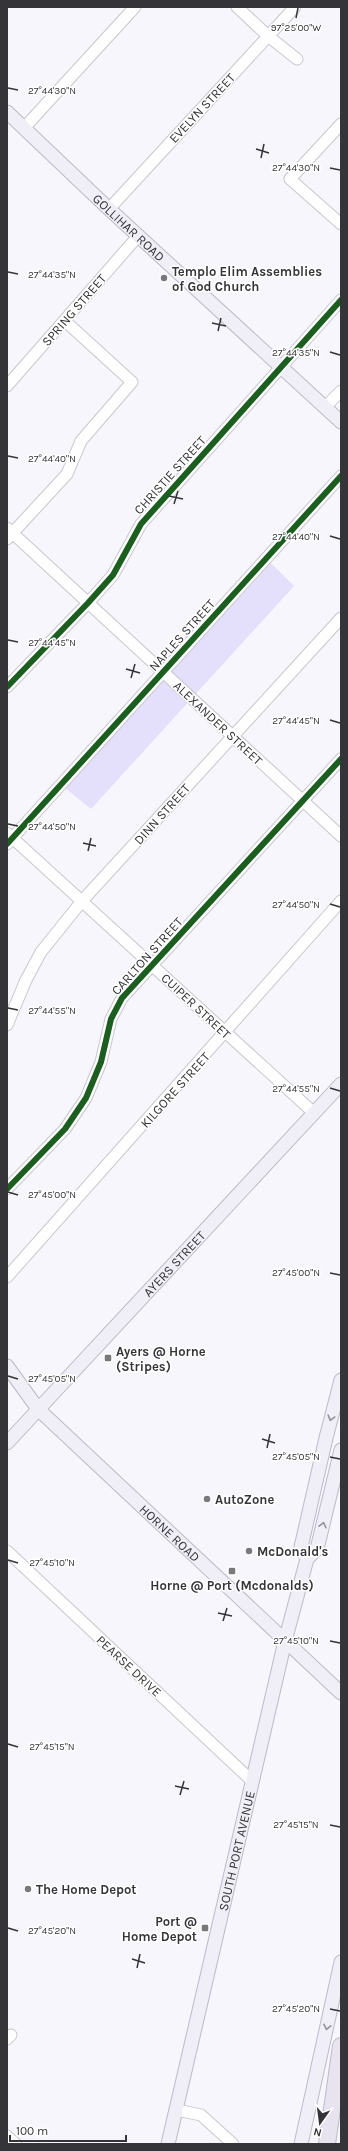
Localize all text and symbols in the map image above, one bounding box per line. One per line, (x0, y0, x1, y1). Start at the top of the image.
text: 97°25'00"W (271, 22, 321, 34)
street label: EVELYN STREET (166, 70, 238, 146)
text: 27°44'30"N (28, 85, 76, 97)
text: 27°44'30"N (272, 162, 320, 174)
street label: GOLLIHAR ROAD (90, 191, 168, 264)
place label: Templo Elim Assemblies of God Church (172, 264, 322, 294)
text: 27°44'35"N (28, 269, 76, 281)
street label: SPRING STREET (39, 271, 110, 349)
marker: Templo Elim Assemblies of God Church (159, 273, 169, 283)
text: 27°44'35"N (272, 347, 320, 359)
street label: CHRISTIE STREET (131, 432, 209, 517)
text: 27°44'40"N (28, 453, 76, 465)
text: 27°44'40"N (272, 531, 320, 543)
street label: NAPLES STREET (146, 596, 218, 674)
text: 27°44'45"N (28, 637, 76, 649)
street label: ALEXANDER STREET (170, 678, 266, 768)
text: 27°44'45"N (272, 715, 320, 727)
street label: DINN STREET (131, 780, 194, 847)
text: 27°44'50"N (28, 821, 76, 833)
text: 27°44'50"N (272, 899, 320, 911)
street label: CARLTON STREET (108, 914, 186, 998)
street label: CUIPER STREET (158, 970, 234, 1042)
text: 27°44'55"N (28, 1005, 76, 1017)
street label: KILGORE STREET (137, 1049, 213, 1131)
text: 27°44'55"N (272, 1083, 320, 1095)
text: 27°45'00"N (28, 1189, 76, 1201)
street label: AYERS STREET (140, 1227, 208, 1299)
text: 27°45'00"N (272, 1267, 320, 1279)
place label: Ayers @ Horne (Stripes) (116, 1344, 206, 1374)
marker: Ayers @ Horne (Stripes) (103, 1353, 113, 1363)
text: 27°45'05"N (28, 1373, 76, 1385)
one-way arrow (327, 1414, 336, 1421)
text: 27°45'05"N (272, 1451, 320, 1463)
place label: AutoZone (215, 1492, 274, 1507)
marker: AutoZone (202, 1494, 212, 1504)
street label: HORNE ROAD (137, 1501, 203, 1565)
one-way arrow (319, 1521, 327, 1528)
place label: McDonald's (257, 1544, 329, 1559)
marker: McDonald's (244, 1546, 254, 1556)
text: 27°45'10"N (29, 1557, 75, 1569)
marker: Horne @ Port (Mcdonalds) (227, 1566, 237, 1576)
place label: Horne @ Port (Mcdonalds) (150, 1578, 314, 1593)
street label: PEARSE DRIVE (94, 1632, 164, 1700)
text: 27°45'10"N (273, 1635, 319, 1647)
text: 27°45'15"N (29, 1741, 75, 1753)
street label: SOUTH PORT AVENUE (215, 1789, 257, 1912)
text: 27°45'15"N (273, 1819, 319, 1831)
place label: The Home Depot (36, 1882, 136, 1897)
marker: The Home Depot (23, 1884, 33, 1894)
place label: Port @ Home Depot (122, 1914, 197, 1944)
marker: Port @ Home Depot (200, 1923, 210, 1933)
text: 27°45'20"N (28, 1925, 76, 1937)
text: 27°45'20"N (272, 2003, 320, 2015)
one-way arrow (323, 2024, 331, 2030)
north arrow (300, 2103, 340, 2143)
scale bar (10, 2117, 126, 2143)
text: 100 m (16, 2124, 48, 2138)
text: N (312, 2125, 323, 2139)

